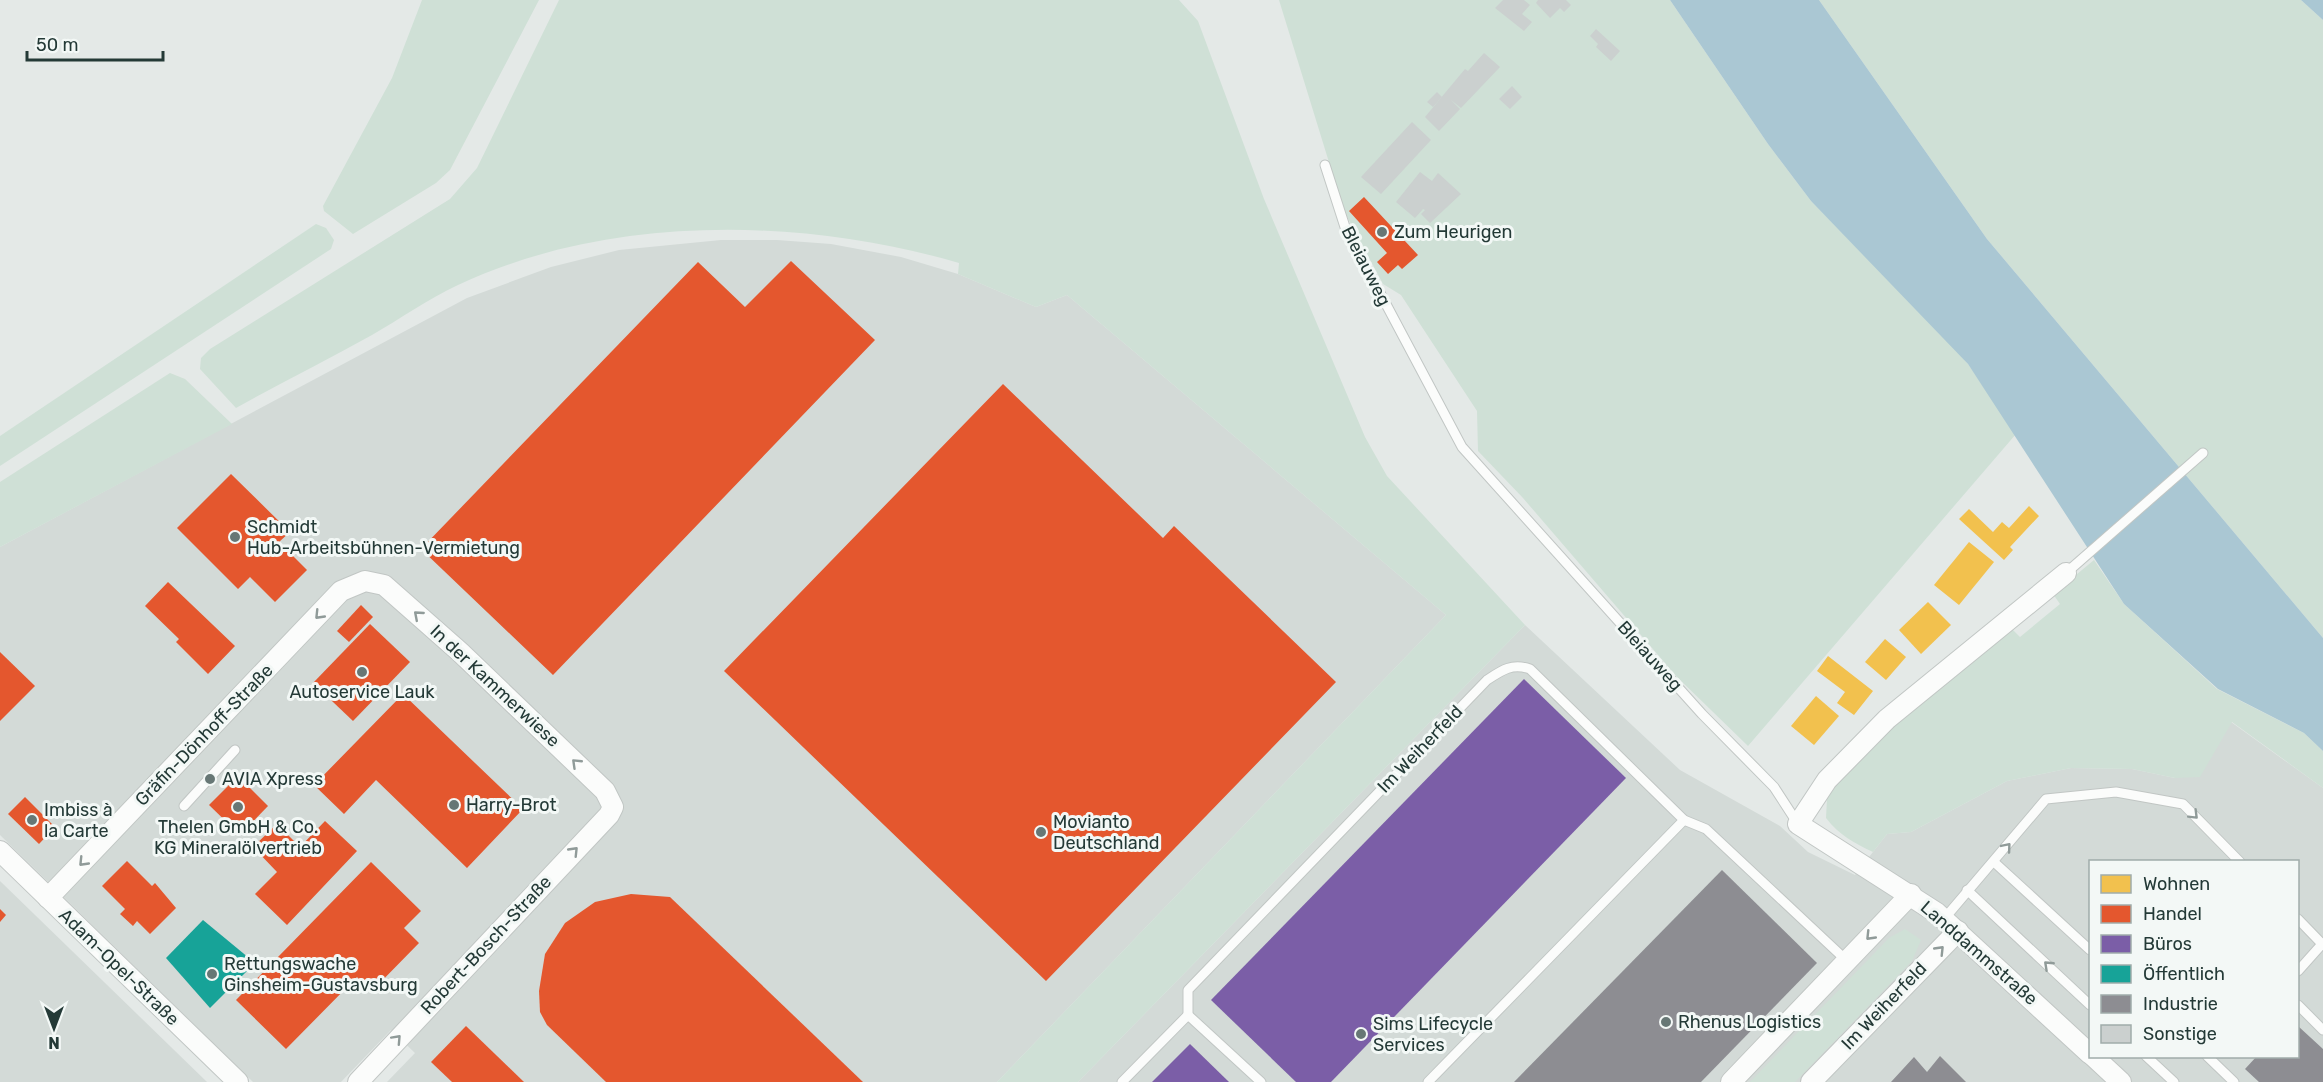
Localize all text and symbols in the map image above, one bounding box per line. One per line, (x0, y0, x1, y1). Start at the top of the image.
scale bar (27, 24, 164, 62)
text: 50 m (36, 34, 79, 56)
place label: Zum Heurigen (1394, 221, 1512, 243)
street label: Bleiauweg (1337, 222, 1395, 310)
marker: Zum Heurigen (1375, 225, 1389, 239)
place label: Schmidt Hub-Arbeitsbühnen-Vermietung (247, 516, 520, 559)
marker: Schmidt Hub-Arbeitsbühnen-Vermietung (228, 530, 242, 544)
one-way arrow (315, 608, 326, 618)
one-way arrow (414, 611, 425, 622)
street label: Bleiauweg (1613, 616, 1687, 696)
street label: In der Kammerwiese (425, 620, 565, 752)
street label: Gräfin-Dönhoff-Straße (130, 659, 278, 811)
marker: Autoservice Lauk (355, 665, 369, 679)
place label: Autoservice Lauk (289, 681, 435, 703)
street label: Im Weiherfeld (1373, 701, 1467, 797)
one-way arrow (572, 759, 582, 770)
place label: AVIA Xpress (222, 768, 323, 790)
marker: AVIA Xpress (203, 772, 217, 786)
place label: Harry-Brot (466, 794, 557, 816)
marker: Harry-Brot (447, 798, 461, 812)
place label: Imbiss à la Carte (44, 799, 113, 842)
marker: Thelen GmbH & Co. KG Mineralölvertrieb (231, 800, 245, 814)
one-way arrow (2187, 808, 2198, 819)
place label: Movianto Deutschland (1053, 811, 1159, 854)
marker: Imbiss à la Carte (25, 813, 39, 827)
place label: Thelen GmbH & Co. KG Mineralölvertrieb (154, 816, 322, 859)
marker: Movianto Deutschland (1034, 825, 1048, 839)
one-way arrow (1999, 842, 2010, 853)
one-way arrow (567, 848, 578, 859)
one-way arrow (79, 854, 90, 865)
legend (2089, 860, 2299, 1058)
street label: Robert-Bosch-Straße (416, 871, 556, 1019)
text: Wohnen (2143, 873, 2210, 895)
street label: Landdammstraße (1916, 896, 2042, 1010)
text: Handel (2143, 903, 2202, 925)
street label: Adam-Opel-Straße (54, 904, 184, 1030)
one-way arrow (1867, 929, 1878, 940)
text: Büros (2143, 933, 2192, 955)
one-way arrow (1932, 946, 1943, 957)
place label: Rettungswache Ginsheim-Gustavsburg (224, 953, 418, 996)
street label: Im Weiherfeld (1837, 958, 1931, 1054)
one-way arrow (2044, 961, 2055, 972)
text: Öffentlich (2143, 963, 2225, 985)
marker: Rettungswache Ginsheim-Gustavsburg (205, 967, 219, 981)
text: Industrie (2143, 993, 2218, 1015)
north arrow (24, 998, 84, 1058)
place label: Rhenus Logistics (1678, 1011, 1821, 1033)
place label: Sims Lifecycle Services (1373, 1013, 1493, 1056)
marker: Rhenus Logistics (1659, 1015, 1673, 1029)
text: Sonstige (2143, 1023, 2217, 1045)
marker: Sims Lifecycle Services (1354, 1027, 1368, 1041)
text: N (48, 1033, 60, 1052)
one-way arrow (390, 1035, 401, 1046)

